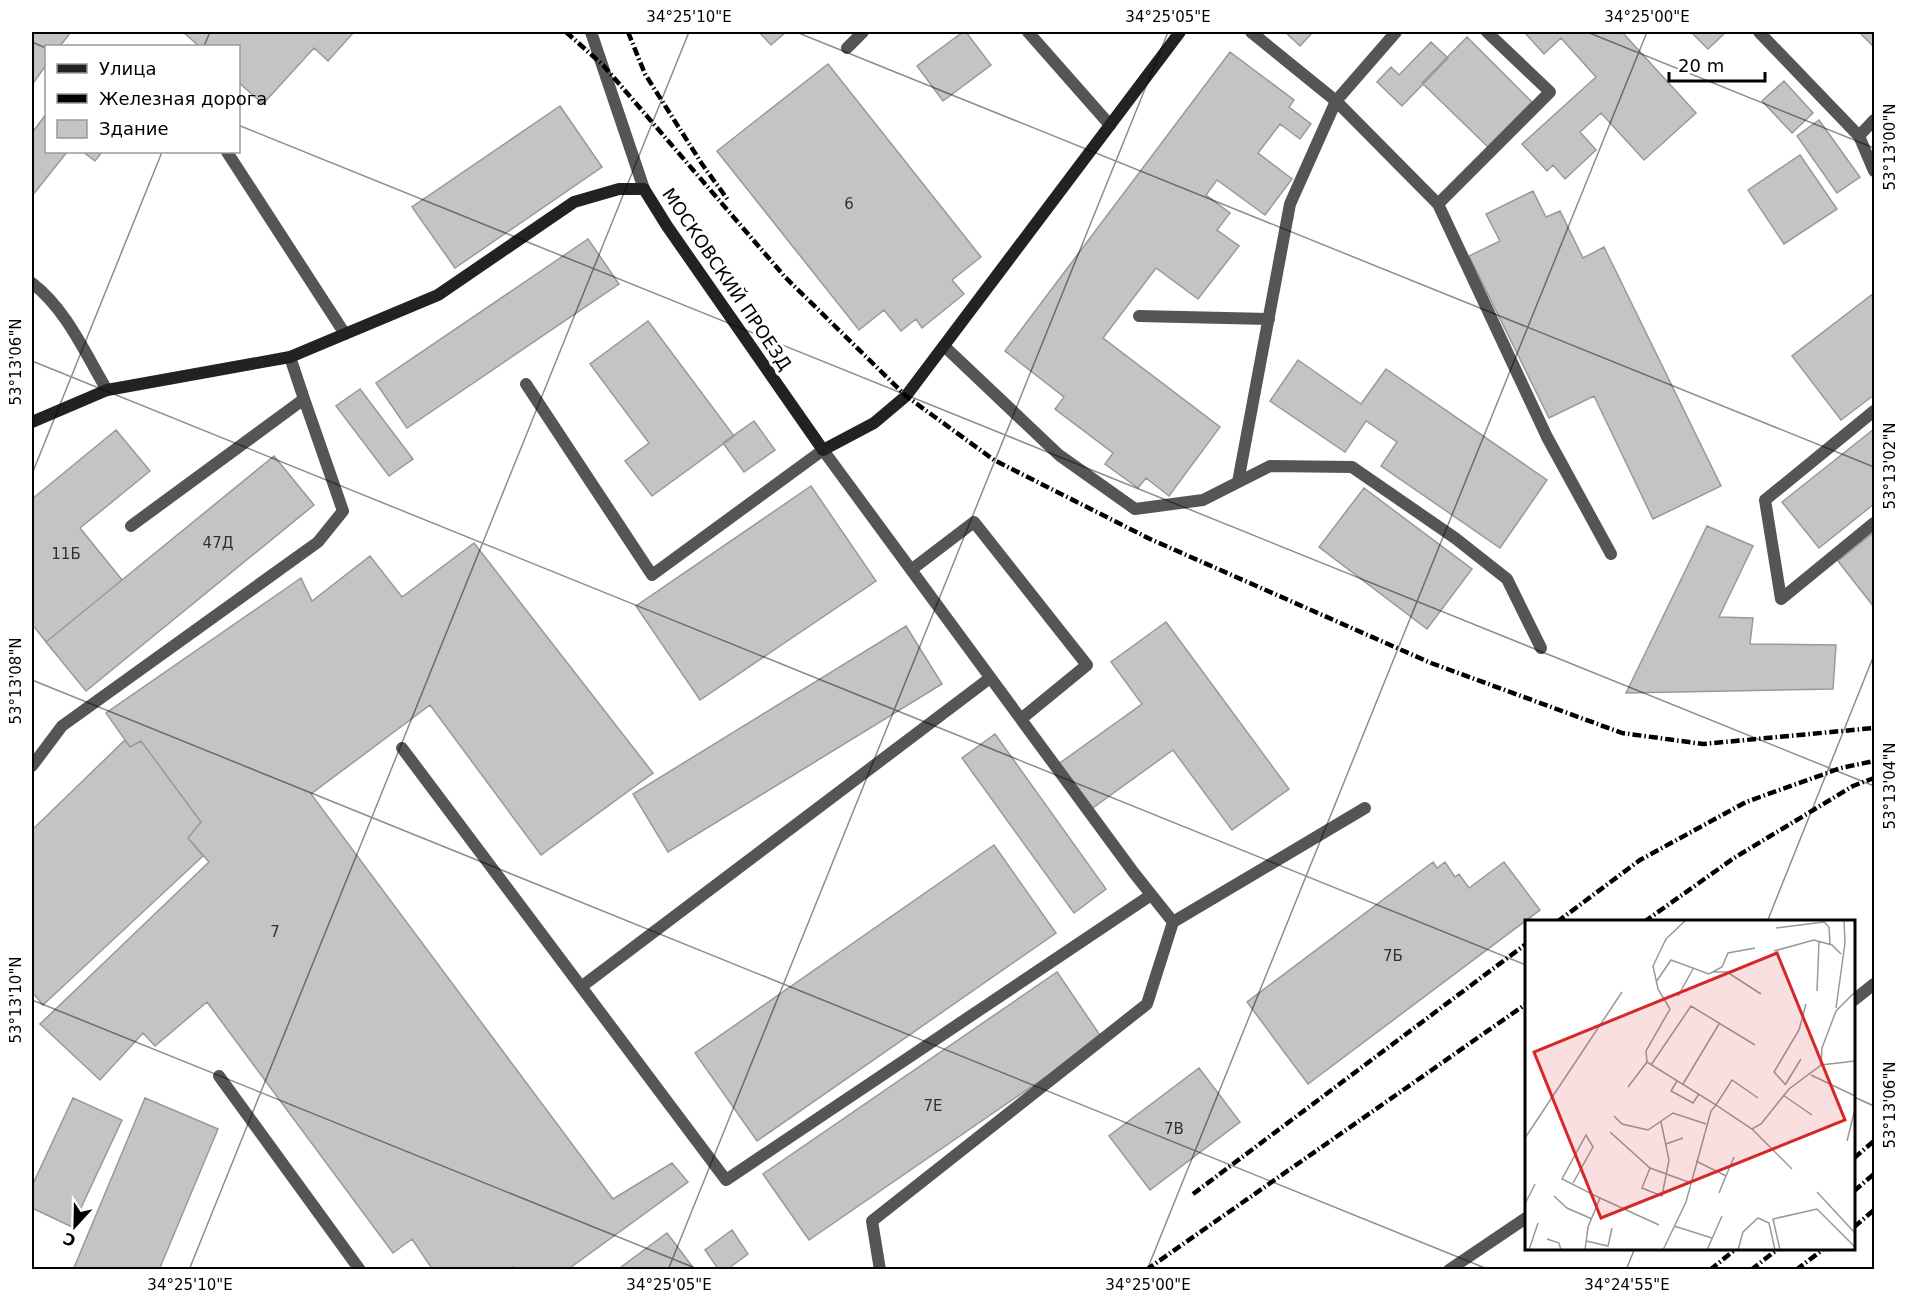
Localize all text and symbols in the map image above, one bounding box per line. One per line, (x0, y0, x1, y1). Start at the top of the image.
text: 34°25'10"E (646, 8, 732, 26)
text: 34°25'05"E (1125, 8, 1211, 26)
text: 34°25'00"E (1604, 8, 1690, 26)
legend (45, 45, 240, 153)
scale bar (1669, 45, 1765, 83)
text: 20 m (1678, 55, 1724, 76)
text: Улица (99, 58, 156, 79)
text: Железная дорога (99, 88, 267, 109)
text: 53°13'00"N (1881, 103, 1899, 191)
text: Здание (99, 118, 169, 139)
street label: МОСКОВСКИЙ ПРОЕЗД (658, 184, 796, 374)
house number: 6 (844, 195, 854, 213)
text: 53°13'06"N (7, 318, 25, 406)
text: 53°13'02"N (1881, 422, 1899, 510)
house number: 47Д (203, 534, 233, 552)
house number: 11Б (51, 545, 81, 563)
text: 53°13'08"N (7, 637, 25, 725)
text: 53°13'04"N (1881, 742, 1899, 830)
inset map (1525, 920, 1855, 1250)
house number: 7 (270, 923, 280, 941)
house number: 7Б (1383, 947, 1403, 965)
text: 53°13'10"N (7, 956, 25, 1044)
text: 53°13'06"N (1881, 1061, 1899, 1149)
house number: 7Е (923, 1097, 943, 1115)
house number: 7В (1164, 1120, 1184, 1138)
north arrow (45, 1196, 105, 1256)
text: С (61, 1228, 79, 1250)
text: 34°25'10"E (147, 1276, 233, 1294)
text: 34°25'05"E (626, 1276, 712, 1294)
text: 34°25'00"E (1105, 1276, 1191, 1294)
text: 34°24'55"E (1584, 1276, 1670, 1294)

